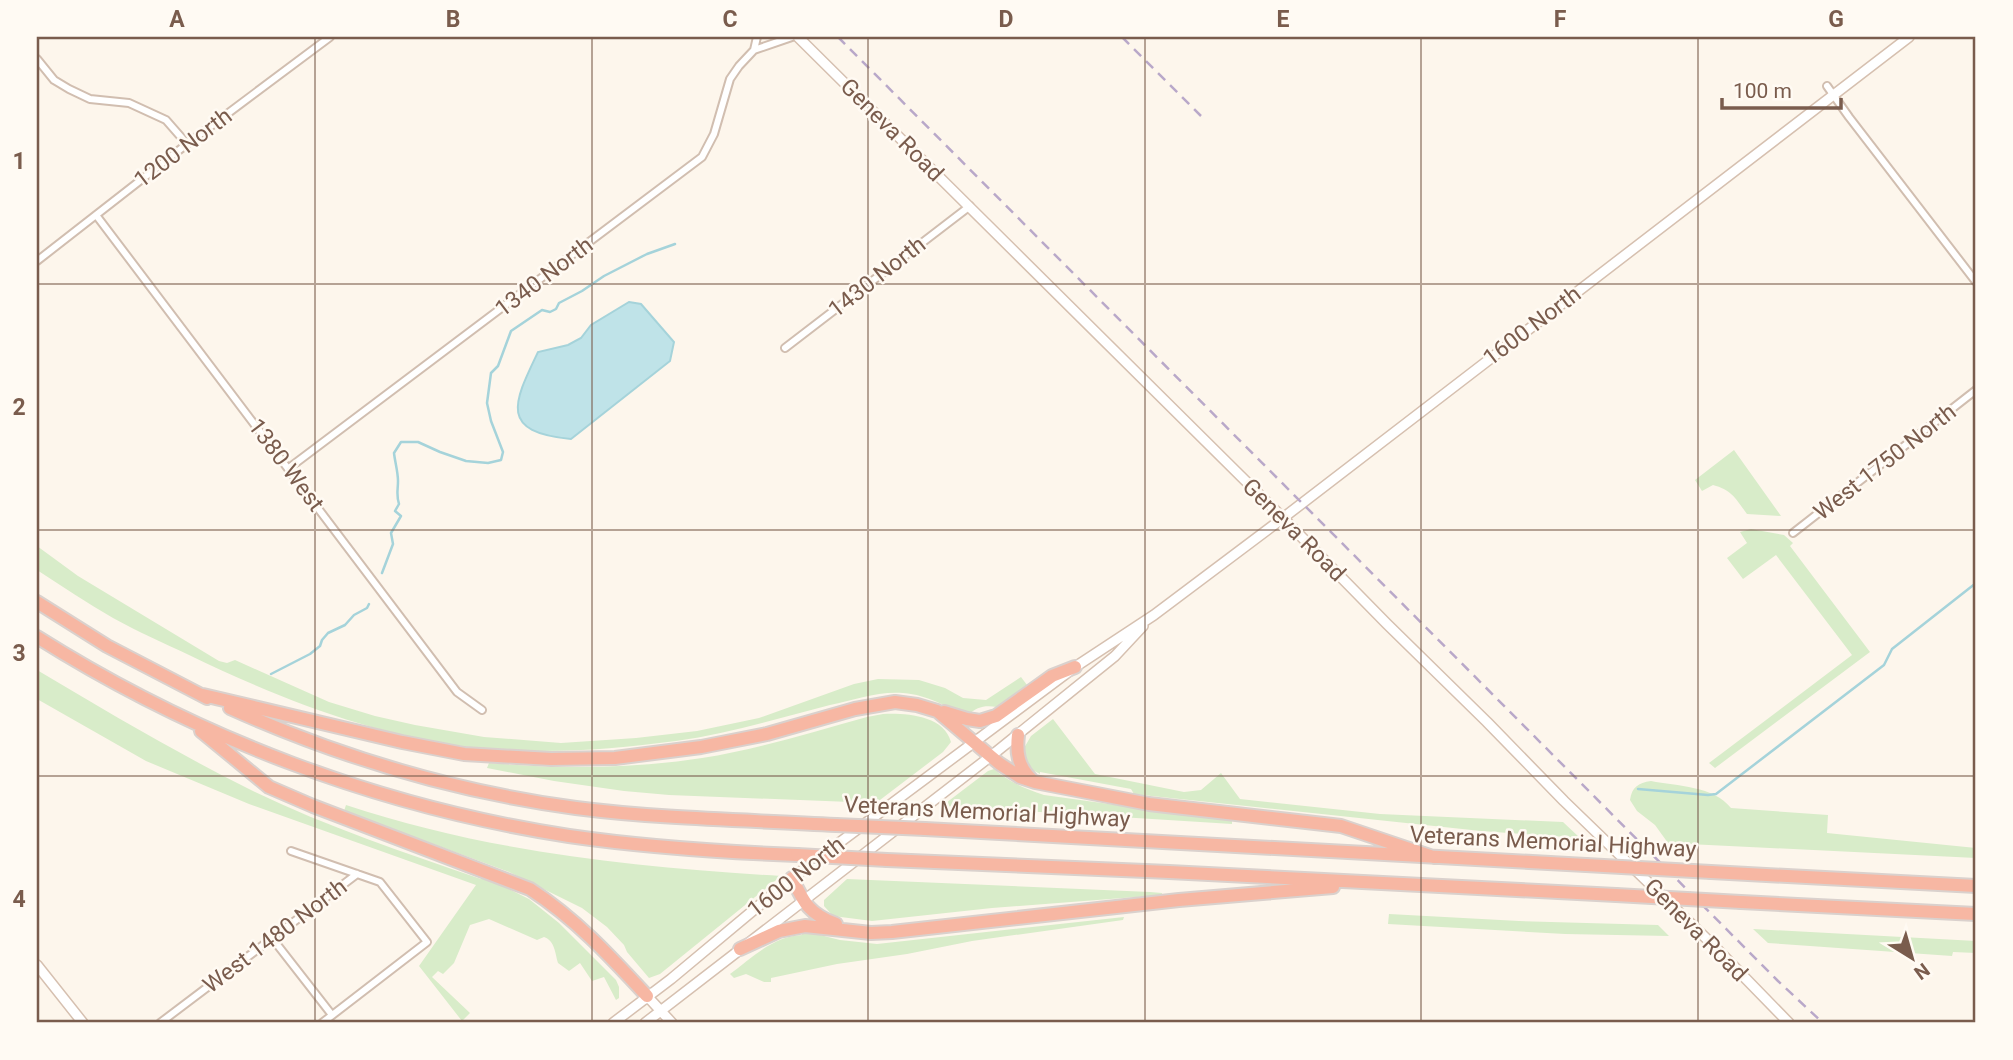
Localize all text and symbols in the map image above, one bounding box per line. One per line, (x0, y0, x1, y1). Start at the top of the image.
text: A (169, 6, 185, 33)
text: B (446, 6, 460, 33)
text: C (722, 6, 738, 33)
text: D (999, 6, 1013, 33)
text: E (1277, 6, 1290, 33)
text: F (1554, 6, 1567, 33)
text: G (1828, 6, 1844, 33)
scale bar (1722, 66, 1842, 110)
street label: Geneva Road (835, 73, 949, 187)
text: 100 m (1733, 79, 1792, 103)
street label: 1200 North (129, 102, 237, 194)
text: 1 (12, 148, 26, 175)
street label: 1340 North (490, 231, 598, 323)
street label: 1430 North (823, 231, 931, 323)
street label: 1600 North (1478, 280, 1586, 372)
text: 2 (12, 394, 26, 421)
street label: West 1750 North (1809, 398, 1961, 526)
street label: 1380 West (242, 413, 330, 517)
street label: Geneva Road (1237, 473, 1351, 587)
text: 3 (12, 640, 26, 667)
street label: Veterans Memorial Highway (843, 791, 1131, 833)
street label: Veterans Memorial Highway (1409, 821, 1697, 863)
street label: 1600 North (742, 831, 850, 923)
street label: West 1480 North (198, 873, 352, 999)
street label: Geneva Road (1639, 873, 1753, 987)
text: 4 (12, 886, 26, 913)
north arrow (1876, 923, 1946, 993)
text: N (1910, 958, 1934, 984)

